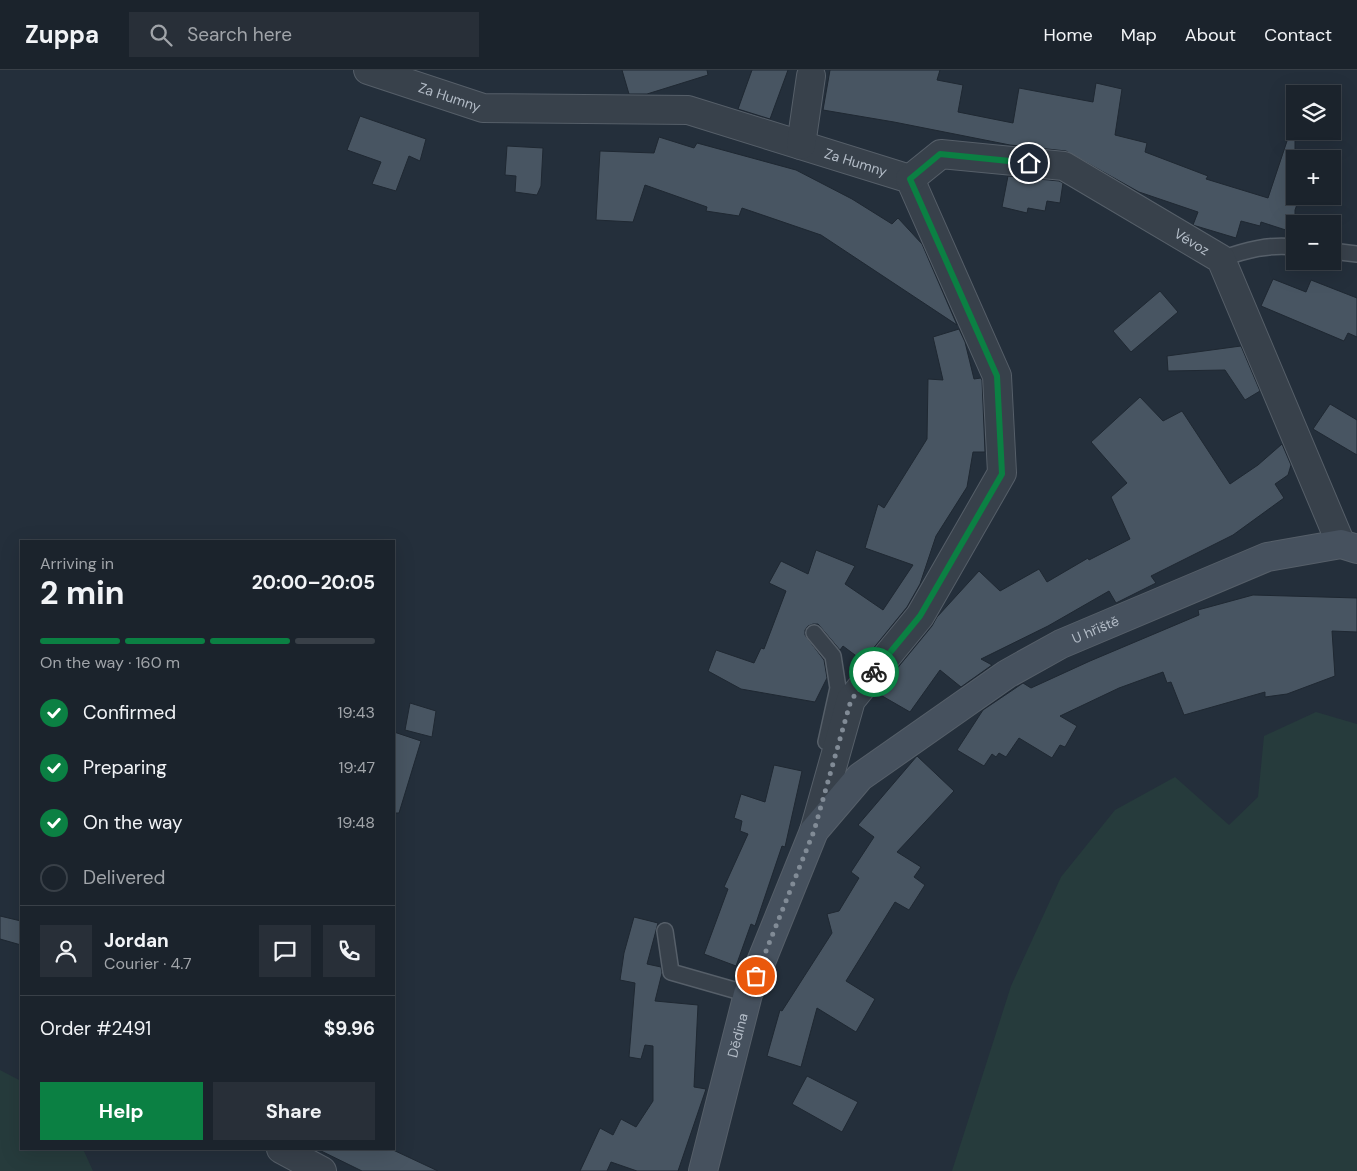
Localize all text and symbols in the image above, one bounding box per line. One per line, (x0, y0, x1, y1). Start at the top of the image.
search box (129, 12, 479, 57)
text: Zuppa (25, 19, 99, 50)
icon: search (147, 21, 175, 49)
text: Search here (187, 22, 292, 47)
text: Home (1043, 23, 1093, 47)
text: Map (1121, 23, 1157, 47)
text: About (1185, 23, 1236, 47)
text: Contact (1264, 23, 1332, 47)
street label: Za Humny (416, 78, 483, 116)
map controls (1286, 85, 1341, 270)
button: layers (1286, 85, 1341, 140)
pin (1008, 142, 1050, 184)
street label: Za Humny (822, 144, 890, 180)
icon: home (1015, 149, 1043, 177)
button: + (1286, 150, 1341, 205)
button: − (1286, 215, 1341, 270)
street label: Vévoz (1171, 224, 1213, 259)
text: Arriving in (40, 553, 114, 574)
text: 20:00–20:05 (252, 570, 375, 595)
text: 2 min (40, 572, 125, 614)
street label: U hřiště (1069, 612, 1122, 647)
courier (849, 647, 899, 697)
text: On the way · 160 m (40, 652, 180, 673)
icon: bike (860, 658, 888, 686)
icon: check (40, 699, 68, 727)
text: Confirmed (83, 700, 176, 725)
text: 19:43 (338, 702, 375, 723)
icon: check (40, 754, 68, 782)
text: Preparing (83, 755, 167, 780)
text: 19:47 (338, 757, 375, 778)
icon: check (40, 809, 68, 837)
text: On the way (83, 810, 183, 835)
text: 19:48 (337, 812, 375, 833)
text: Delivered (83, 865, 165, 890)
button: person (40, 925, 92, 977)
button: chat (259, 925, 311, 977)
button: phone (323, 925, 375, 977)
text: Jordan (104, 928, 169, 953)
text: Courier · 4.7 (104, 953, 192, 974)
pin (735, 955, 777, 997)
icon: bag (742, 962, 770, 990)
street label: Dědina (723, 1011, 752, 1060)
text: Order #2491 (40, 1016, 151, 1041)
text: $9.96 (324, 1016, 375, 1041)
button: Help (40, 1082, 203, 1140)
button: Share (213, 1082, 375, 1140)

